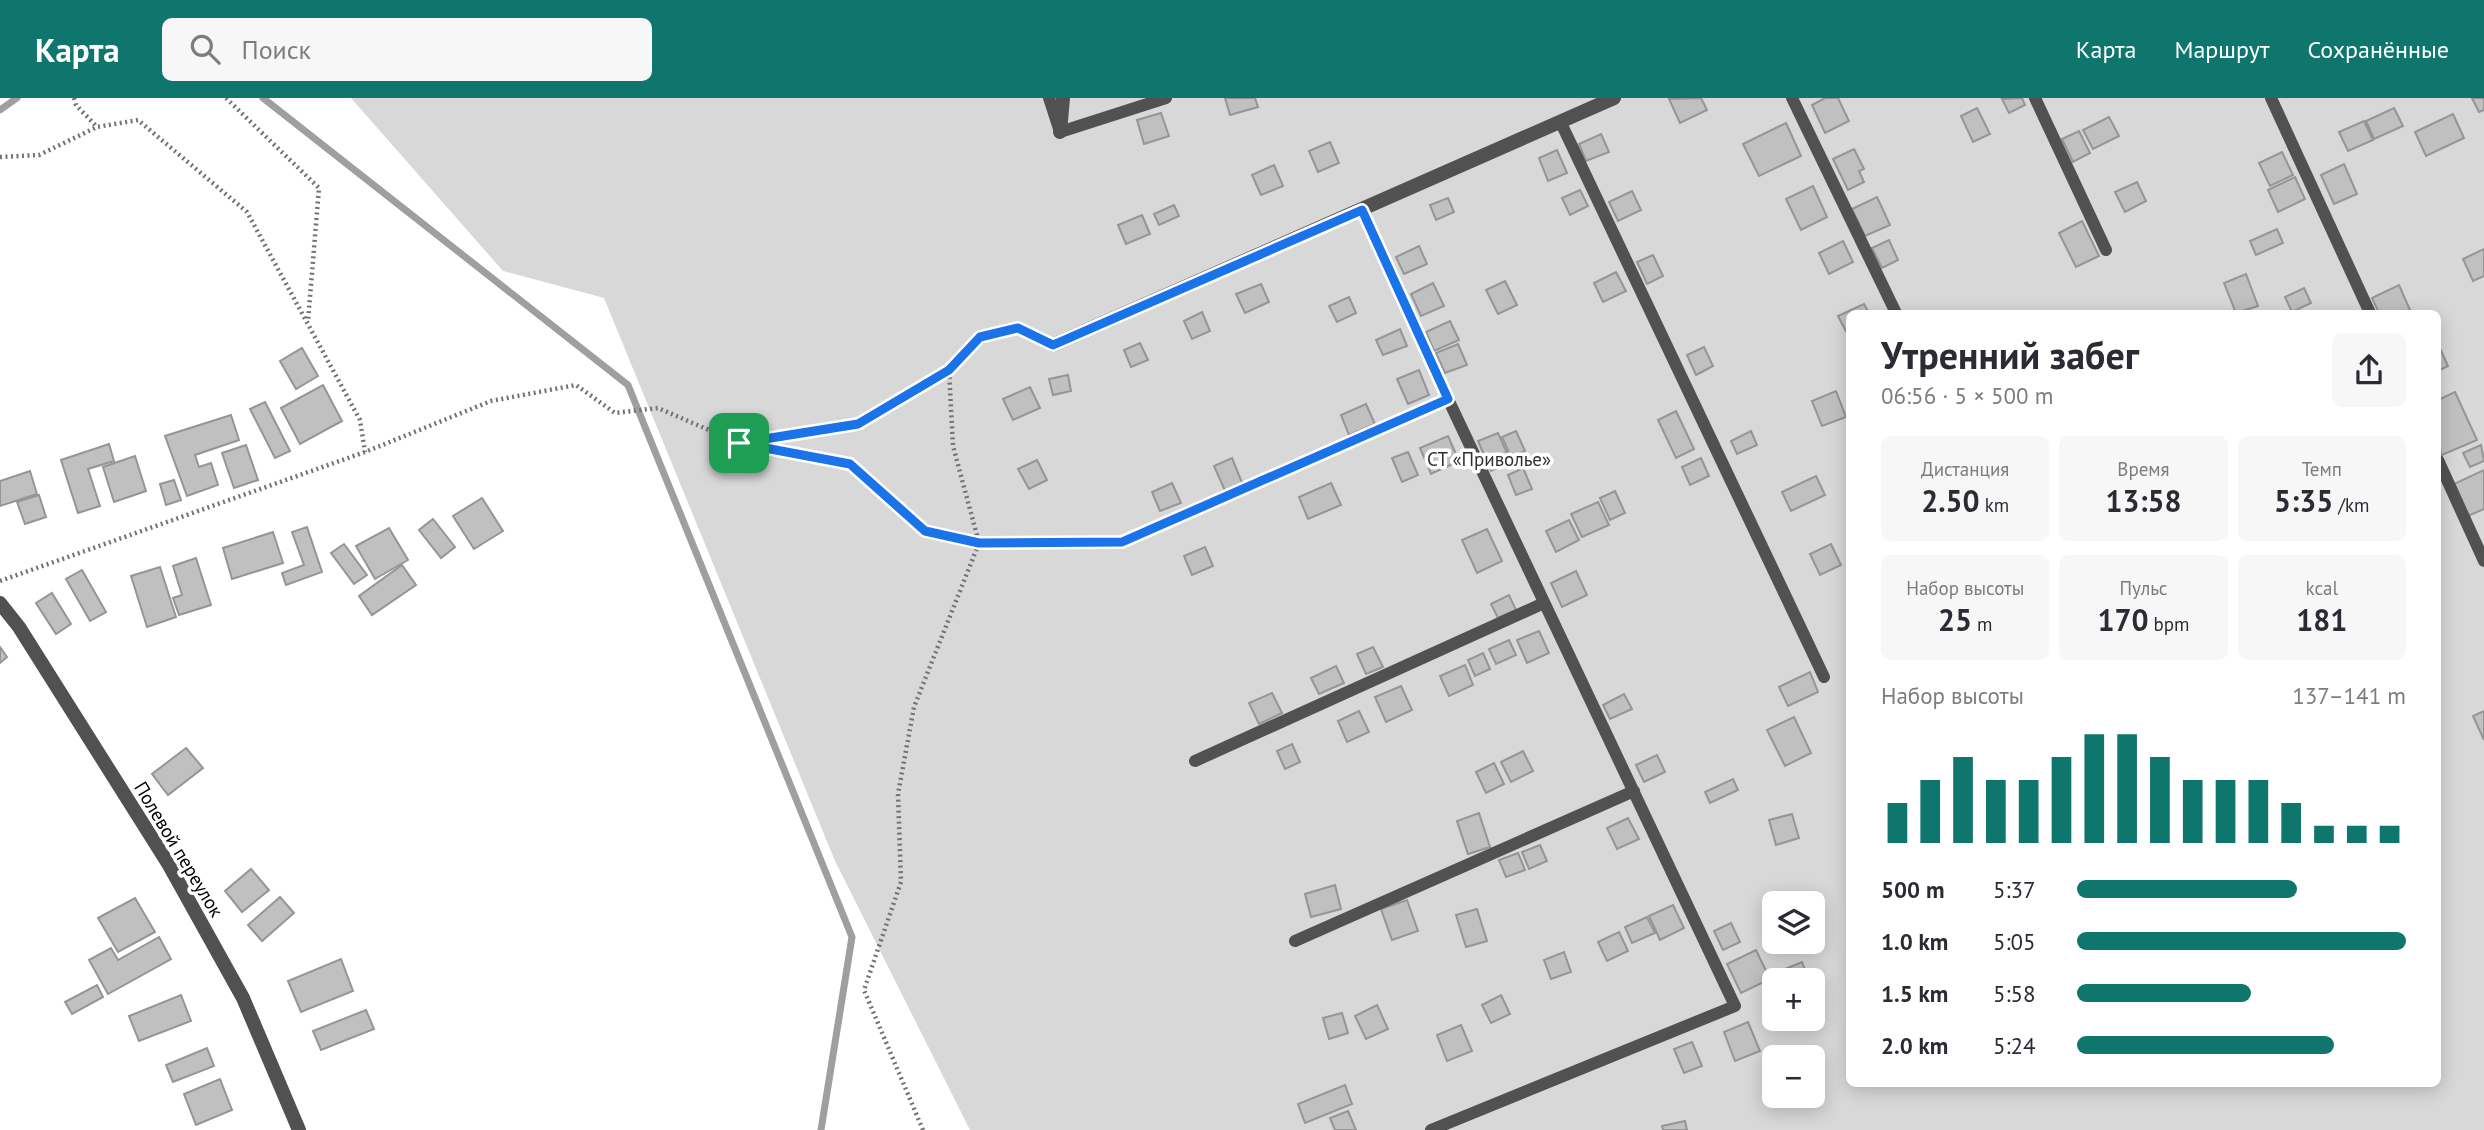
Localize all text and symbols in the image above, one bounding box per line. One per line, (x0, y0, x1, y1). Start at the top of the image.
search box (162, 18, 652, 81)
text: Карта (35, 28, 120, 71)
icon: search (186, 30, 224, 68)
text: Поиск (242, 33, 311, 66)
text: Карта (2076, 34, 2136, 65)
text: Маршрут (2174, 34, 2269, 65)
text: Сохранённые (2307, 34, 2449, 65)
text: Утренний забег (1881, 330, 2139, 379)
button: share (2332, 333, 2406, 407)
text: 06:56 · 5 × 500 m (1881, 381, 2053, 410)
pin (709, 413, 769, 473)
icon: arrive (720, 424, 758, 462)
park label: СТ «Приволье» (1427, 447, 1551, 471)
text: Дистанция (1921, 457, 2009, 481)
text: Время (2117, 457, 2170, 481)
text: Темп (2302, 457, 2342, 481)
text: 2.50 (1921, 481, 1980, 520)
text: 13:58 (2105, 481, 2182, 520)
text: 5:35 (2274, 481, 2333, 520)
text: km (1980, 493, 2009, 517)
text: /km (2333, 493, 2370, 517)
text: Набор высоты (1906, 576, 2024, 600)
text: Пульс (2120, 576, 2167, 600)
text: kcal (2306, 576, 2338, 600)
text: 25 (1938, 600, 1972, 639)
text: 170 (2097, 600, 2148, 639)
text: 181 (2296, 600, 2347, 639)
text: m (1972, 612, 1992, 636)
text: bpm (2148, 612, 2190, 636)
text: Набор высоты (1881, 681, 2024, 710)
text: 137–141 m (2292, 681, 2406, 710)
street label: Полевой переулок (129, 777, 229, 921)
text: 500 m (1881, 875, 1944, 904)
text: 5:37 (1993, 875, 2036, 904)
map controls (1762, 891, 1825, 1108)
button: layers (1762, 891, 1825, 954)
text: 1.0 km (1881, 927, 1948, 956)
text: 5:05 (1993, 927, 2036, 956)
button: + (1762, 968, 1825, 1031)
text: 1.5 km (1881, 979, 1948, 1008)
text: 5:58 (1993, 979, 2036, 1008)
text: 2.0 km (1881, 1031, 1948, 1060)
text: 5:24 (1993, 1031, 2036, 1060)
button: − (1762, 1045, 1825, 1108)

